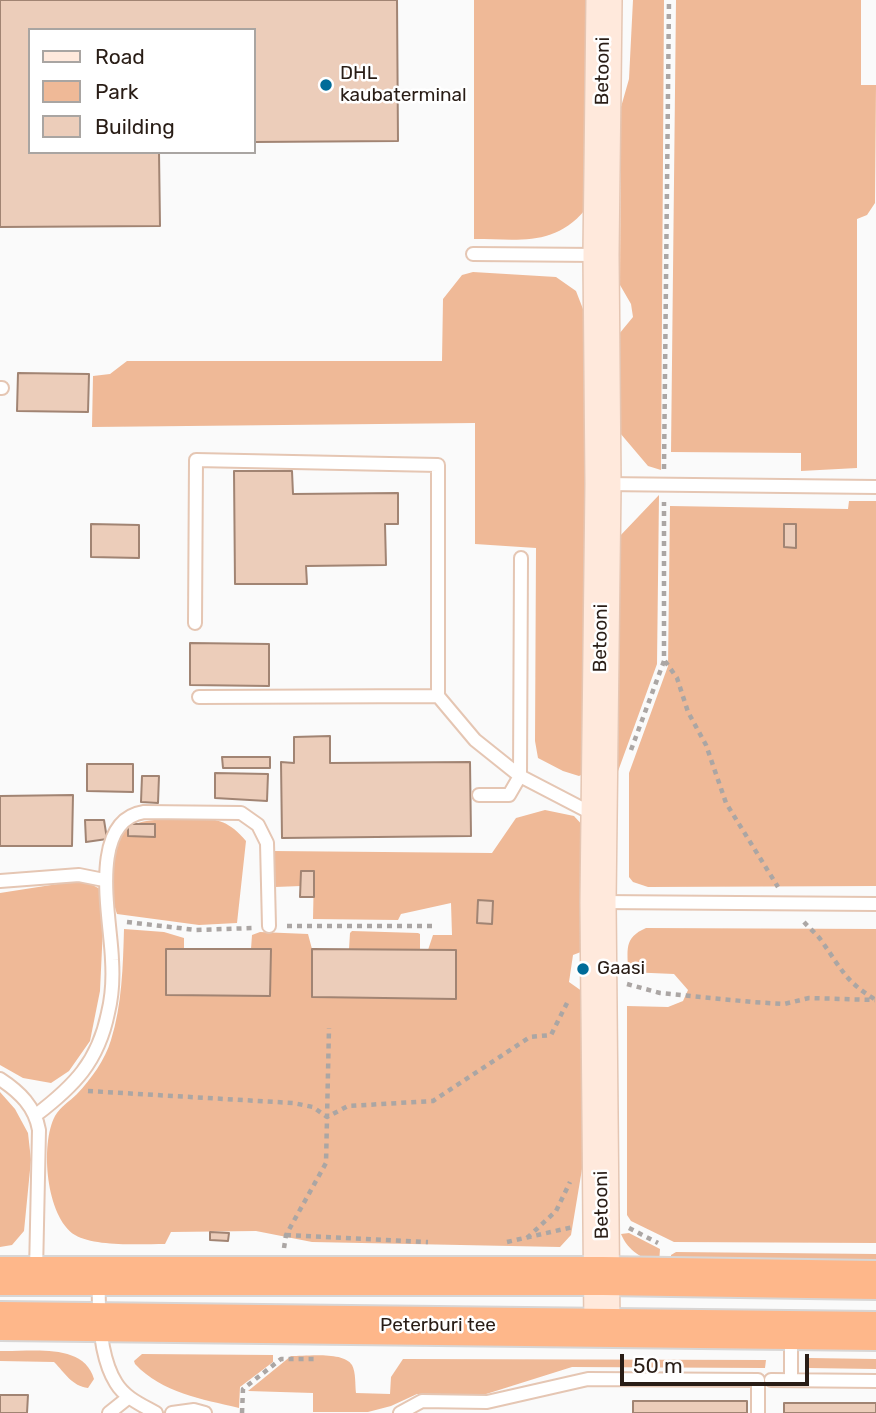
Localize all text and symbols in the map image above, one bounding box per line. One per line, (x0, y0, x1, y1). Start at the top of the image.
legend (28, 28, 256, 154)
street label: Betooni (591, 36, 615, 106)
text: Road (95, 44, 145, 69)
place label: DHL kaubaterminal (340, 63, 467, 107)
marker: DHL kaubaterminal (318, 77, 334, 93)
text: Park (95, 79, 139, 104)
text: Building (95, 114, 175, 139)
street label: Betooni (589, 603, 613, 673)
place label: Gaasi (597, 958, 645, 980)
marker: Gaasi (575, 961, 591, 977)
street label: Betooni (590, 1170, 614, 1240)
street label: Peterburi tee (380, 1315, 496, 1337)
scale bar (624, 1340, 813, 1384)
text: 50 m (633, 1353, 683, 1378)

